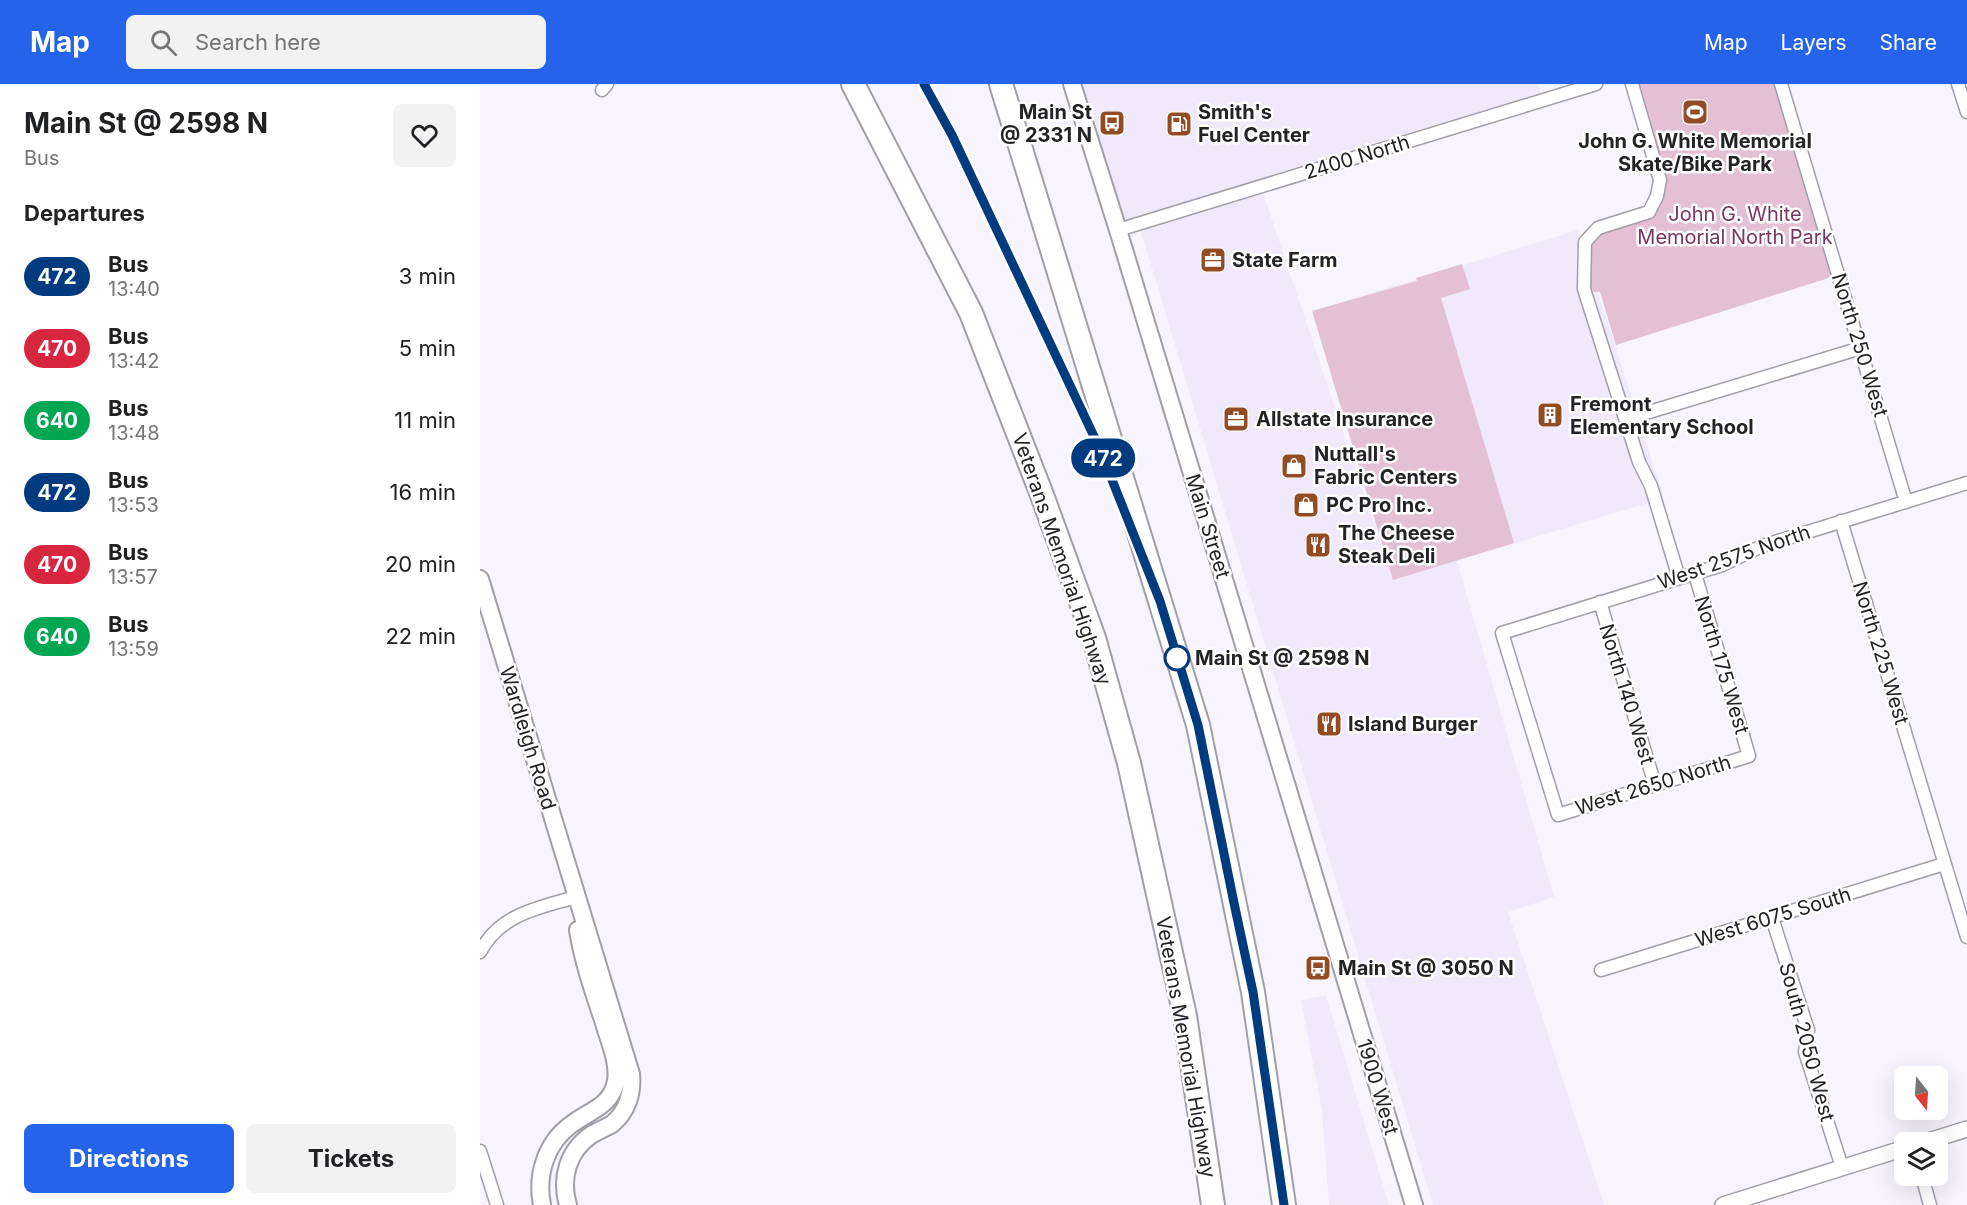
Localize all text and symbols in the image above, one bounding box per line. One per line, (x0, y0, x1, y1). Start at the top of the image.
search box (126, 15, 546, 69)
text: Map (30, 25, 90, 59)
icon: search (147, 26, 180, 59)
text: Search here (195, 29, 321, 55)
text: Map (1704, 30, 1748, 55)
text: Layers (1781, 30, 1847, 55)
text: Share (1880, 30, 1937, 55)
sports icon: John G. White Memorial Skate/Bike Park (1680, 97, 1710, 127)
place label: Main St @ 2331 N (1000, 100, 1092, 147)
place label: Smith's Fuel Center (1198, 100, 1310, 147)
button: heart (393, 104, 456, 167)
text: Main St @ 2598 N (24, 106, 268, 140)
bus stop icon: Main St @ 2331 N (1097, 108, 1127, 138)
fuel station icon: Smith's Fuel Center (1164, 109, 1194, 139)
place label: John G. White Memorial Skate/Bike Park (1578, 129, 1812, 176)
street label: 2400 North (1301, 130, 1413, 184)
text: Bus (24, 146, 59, 170)
text: Departures (24, 200, 145, 226)
park label: John G. White Memorial North Park (1637, 202, 1833, 249)
office icon: State Farm (1198, 245, 1228, 275)
place label: State Farm (1232, 248, 1337, 272)
text: Bus (108, 251, 149, 277)
text: 3 min (399, 263, 456, 289)
text: 472 (37, 264, 77, 289)
street label: North 250 West (1827, 270, 1893, 420)
text: 13:40 (108, 277, 160, 301)
text: Bus (108, 323, 149, 349)
text: 5 min (399, 335, 456, 361)
text: 470 (37, 336, 77, 361)
text: 13:42 (108, 349, 159, 373)
place label: Fremont Elementary School (1570, 392, 1754, 439)
text: Bus (108, 395, 149, 421)
building icon: Fremont Elementary School (1535, 400, 1565, 430)
office icon: Allstate Insurance (1221, 404, 1251, 434)
text: 11 min (394, 407, 456, 433)
place label: Allstate Insurance (1256, 407, 1433, 431)
text: 640 (36, 408, 78, 433)
text: 13:48 (108, 421, 160, 445)
street label: Veterans Memorial Highway (1007, 430, 1117, 688)
line badge: 472 (1068, 438, 1138, 478)
place label: Nuttall's Fabric Centers (1314, 442, 1457, 489)
text: 472 (1083, 446, 1123, 471)
shop icon: Nuttall's Fabric Centers (1279, 451, 1309, 481)
text: Bus (108, 467, 149, 493)
street label: Main Street (1181, 471, 1235, 582)
text: 16 min (390, 479, 456, 505)
text: 472 (37, 480, 77, 505)
shop icon: PC Pro Inc. (1291, 490, 1321, 520)
text: 13:53 (108, 493, 159, 517)
place label: PC Pro Inc. (1326, 493, 1433, 517)
street label: West 2575 North (1655, 520, 1813, 594)
place label: The Cheese Steak Deli (1338, 521, 1455, 568)
restaurant icon: The Cheese Steak Deli (1303, 530, 1333, 560)
text: Bus (108, 539, 149, 565)
text: 20 min (385, 551, 456, 577)
text: 470 (37, 552, 77, 577)
text: 13:57 (108, 565, 158, 589)
street label: North 225 West (1848, 578, 1914, 728)
street label: North 175 West (1690, 593, 1755, 738)
text: Bus (108, 611, 149, 637)
street label: North 140 West (1594, 621, 1660, 768)
text: 22 min (385, 623, 456, 649)
text: 640 (36, 624, 78, 649)
text: 13:59 (108, 637, 159, 661)
marker: Main St @ 2598 N (1164, 645, 1190, 671)
place label: Main St @ 2598 N (1195, 646, 1369, 670)
street label: Wardleigh Road (495, 663, 561, 813)
restaurant icon: Island Burger (1314, 709, 1344, 739)
place label: Island Burger (1348, 712, 1478, 736)
street label: West 2650 North (1572, 750, 1734, 820)
street label: West 6075 South (1692, 882, 1854, 952)
street label: Veterans Memorial Highway (1151, 914, 1221, 1180)
bus stop icon: Main St @ 3050 N (1303, 953, 1333, 983)
place label: Main St @ 3050 N (1338, 956, 1514, 980)
street label: South 2050 West (1774, 960, 1840, 1124)
street label: 1900 West (1352, 1036, 1404, 1138)
north arrow (1894, 1066, 1948, 1120)
map controls (1894, 1066, 1948, 1186)
button: Directions (24, 1124, 234, 1193)
button: Tickets (246, 1124, 456, 1193)
button: layers (1894, 1132, 1948, 1186)

